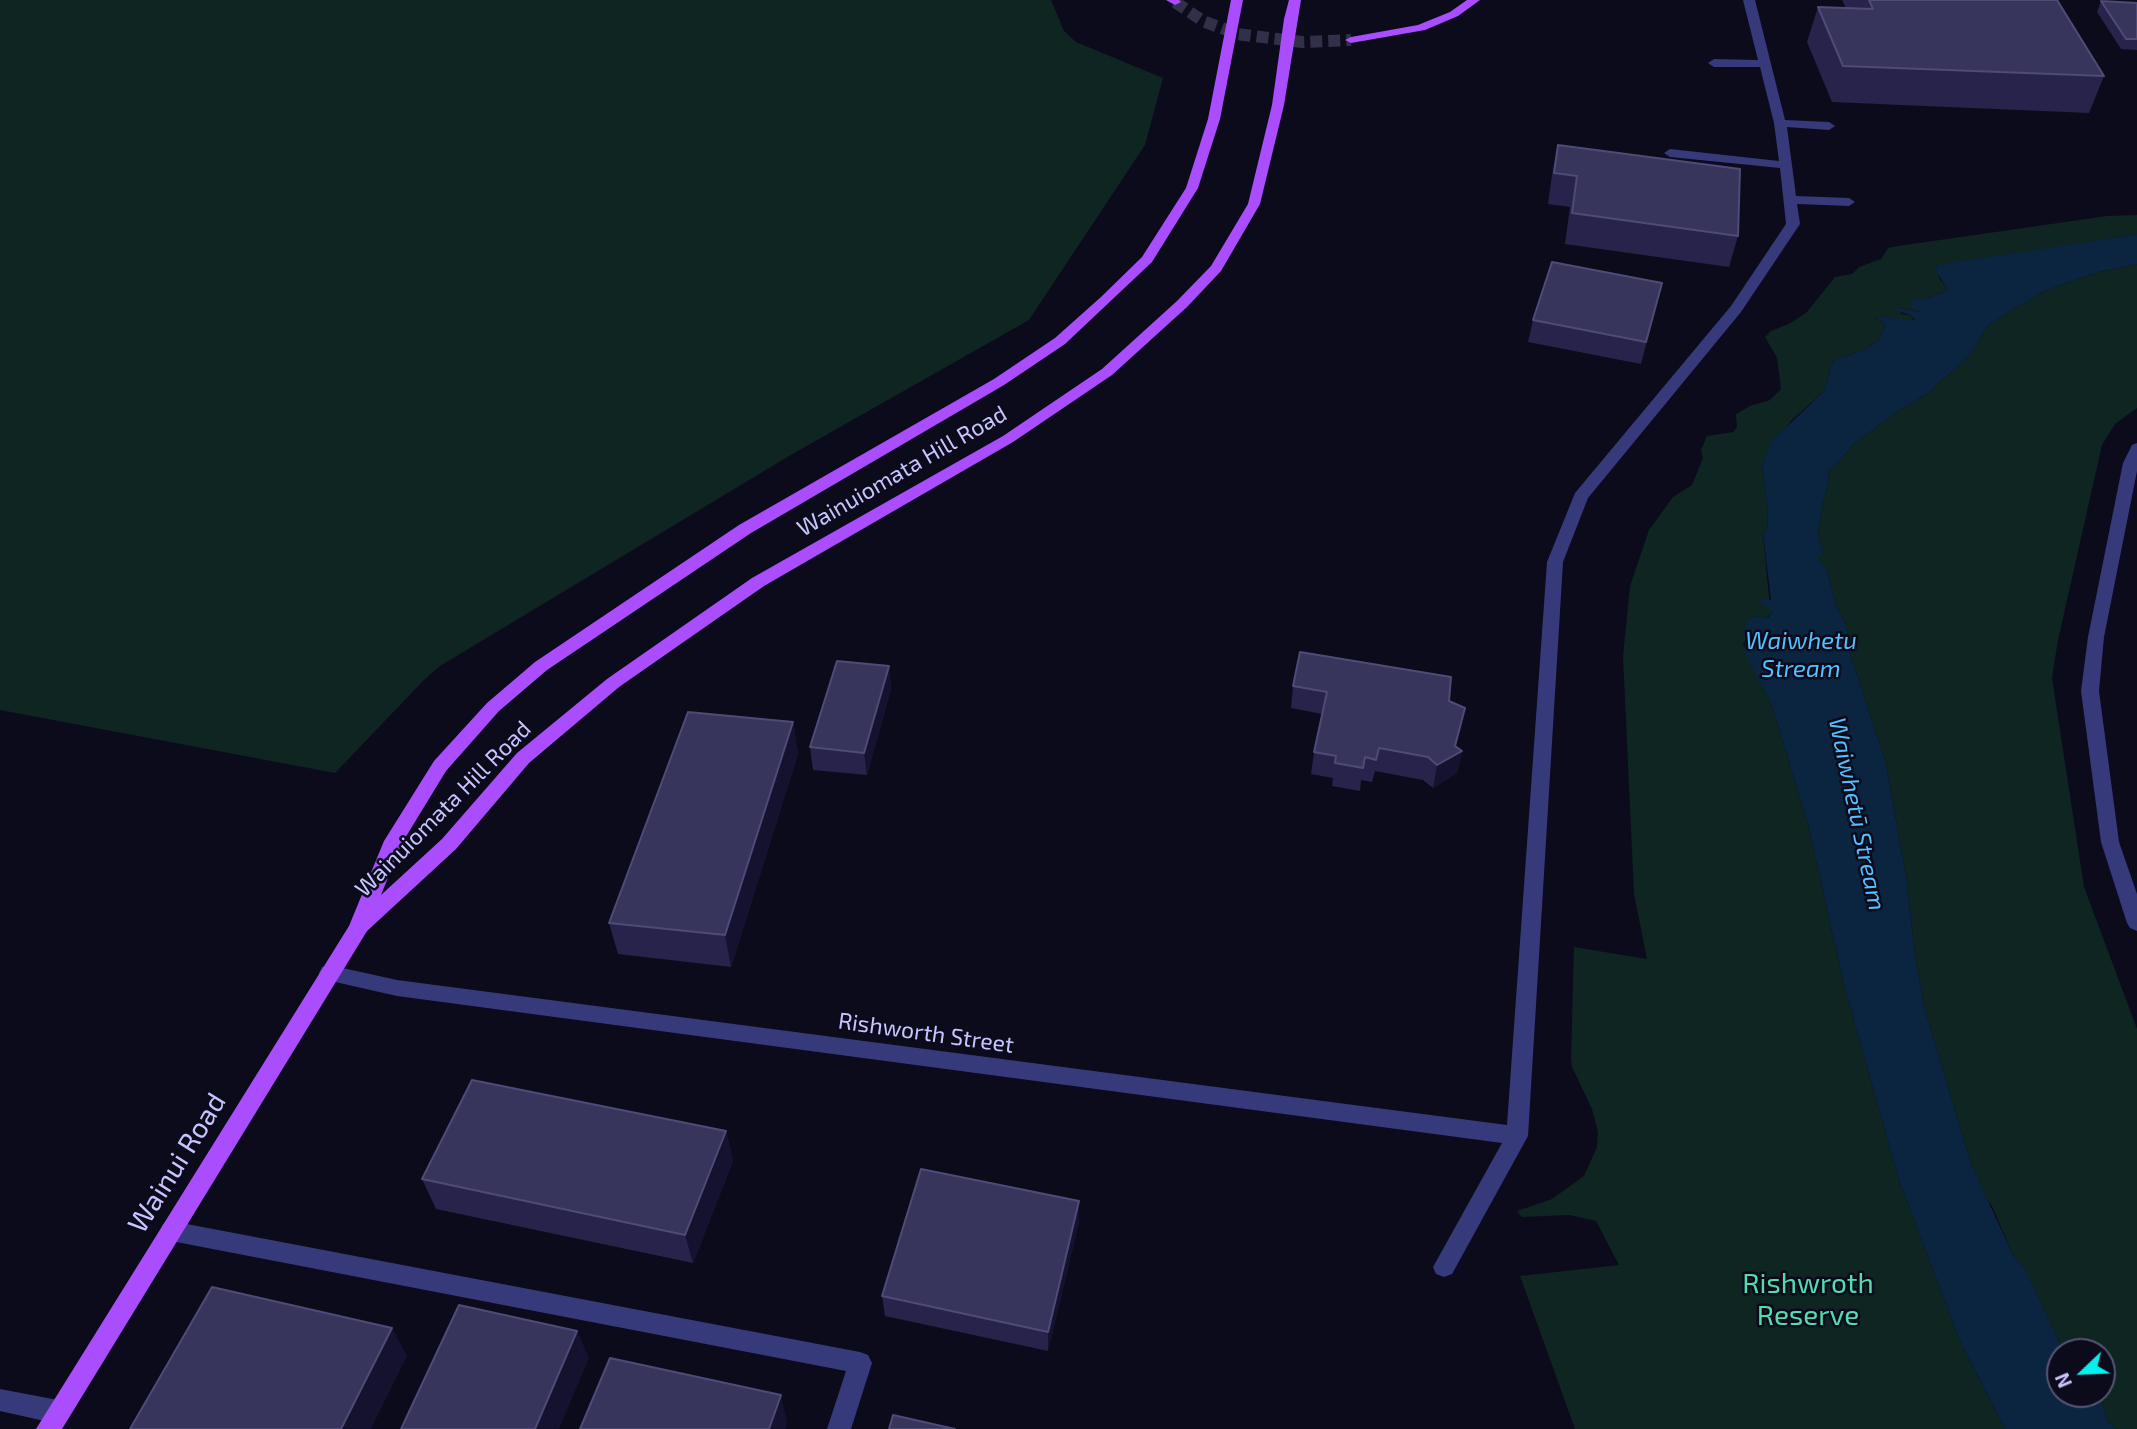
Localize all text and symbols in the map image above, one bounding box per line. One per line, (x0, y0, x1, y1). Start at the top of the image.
street label: Wainuiomata Hill Road (792, 400, 1012, 542)
water label: Waiwhetu Stream (1745, 627, 1857, 683)
street label: Wainuiomata Hill Road (349, 715, 537, 903)
water label: Waiwhetū Stream (1823, 715, 1891, 913)
street label: Rishworth Street (836, 1007, 1016, 1059)
street label: Wainui Road (121, 1087, 233, 1239)
park label: Rishwroth Reserve (1742, 1267, 1874, 1333)
north arrow (2046, 1338, 2116, 1408)
text: N (2050, 1370, 2076, 1391)

